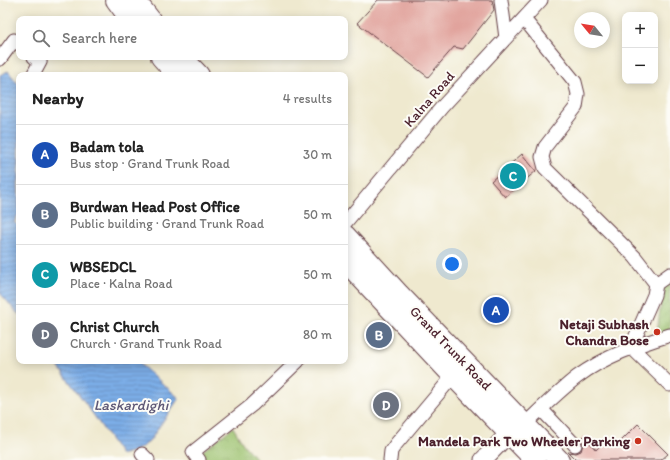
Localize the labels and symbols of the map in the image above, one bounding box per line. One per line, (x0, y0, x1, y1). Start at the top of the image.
north arrow (574, 12, 610, 48)
street label: Kalna Road (401, 68, 458, 131)
pin: C (500, 161, 526, 191)
your location (442, 254, 462, 274)
pin: A (483, 295, 509, 325)
street label: Grand Trunk Road (406, 303, 495, 394)
place label: Netaji Subhash Chandra Bose (560, 316, 650, 349)
pin: B (366, 320, 392, 350)
marker: Netaji Subhash Chandra Bose (652, 327, 662, 337)
pin: D (373, 390, 399, 420)
water label: Laskardighi (94, 396, 170, 414)
place label: Mandela Park Two Wheeler Parking (418, 433, 631, 450)
marker: Mandela Park Two Wheeler Parking (633, 436, 643, 446)

